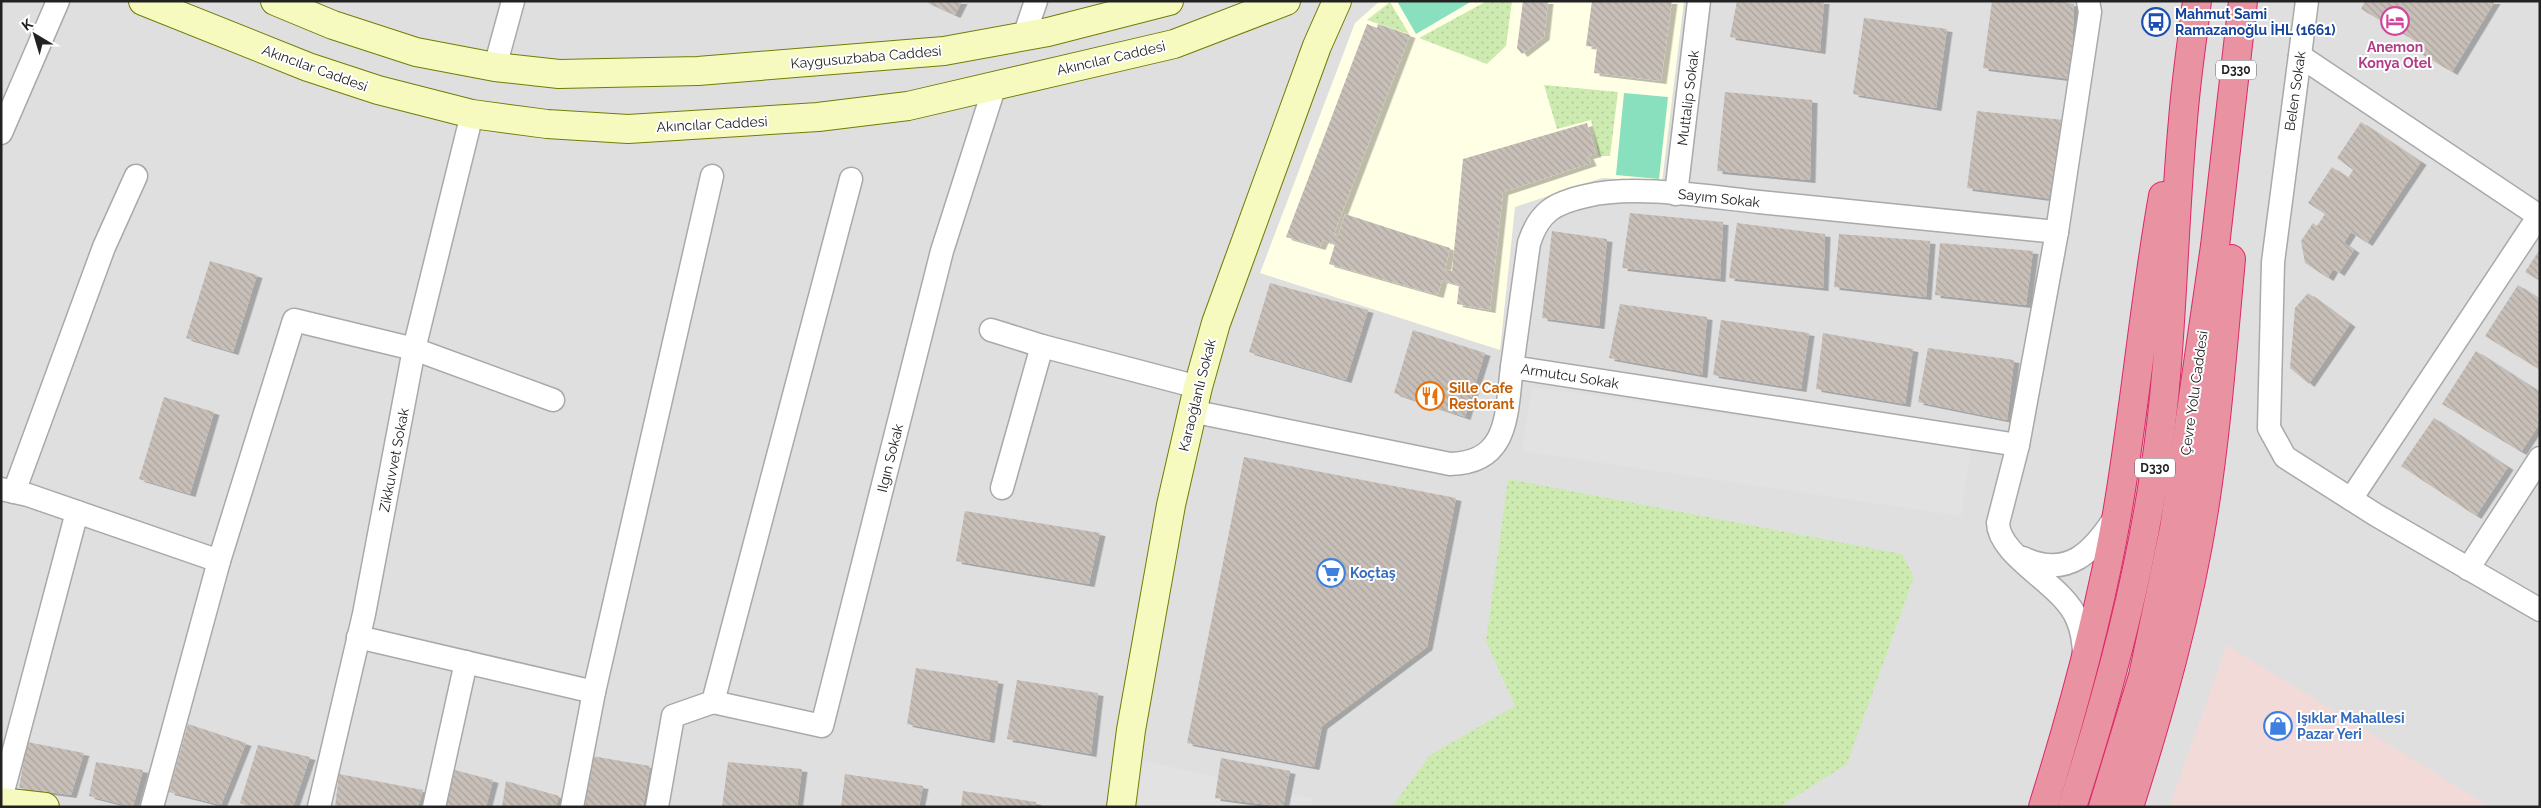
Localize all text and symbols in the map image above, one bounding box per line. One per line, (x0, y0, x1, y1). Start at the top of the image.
place label: Mahmut Sami Ramazanoğlu İHL (1661) (2175, 6, 2336, 38)
hotel icon: Anemon Konya Otel (2380, 6, 2410, 36)
bus stop icon: Mahmut Sami Ramazanoğlu İHL (1661) (2141, 7, 2171, 37)
north arrow (10, 10, 60, 60)
text: K (18, 15, 36, 34)
street label: Akıncılar Caddesi (1055, 38, 1167, 78)
place label: Anemon Konya Otel (2358, 39, 2432, 71)
street label: Akıncılar Caddesi (260, 41, 370, 95)
street label: Kaygusuzbaba Caddesi (790, 42, 942, 72)
street label: Muttalip Sokak (1674, 49, 1702, 147)
street label: Belen Sokak (2281, 49, 2309, 132)
road number: D330 (2216, 60, 2256, 80)
street label: Akıncılar Caddesi (656, 113, 768, 135)
street label: Sayım Sokak (1677, 186, 1761, 210)
street label: Çevre Yolu Caddesi (2177, 330, 2211, 456)
street label: Karaoğlanlı Sokak (1175, 337, 1219, 453)
street label: Armutcu Sokak (1520, 360, 1621, 392)
place label: Sille Cafe Restorant (1449, 380, 1515, 412)
restaurant icon: Sille Cafe Restorant (1415, 381, 1445, 411)
street label: Zikkuvvet Sokak (376, 406, 412, 513)
street label: Ilgın Sokak (874, 422, 906, 494)
road number: D330 (2135, 458, 2175, 478)
supermarket icon: Koçtaş (1316, 558, 1346, 588)
place label: Koçtaş (1350, 565, 1396, 581)
place label: Işıklar Mahallesi Pazar Yeri (2297, 710, 2404, 742)
shop icon: Işıklar Mahallesi Pazar Yeri (2263, 711, 2293, 741)

